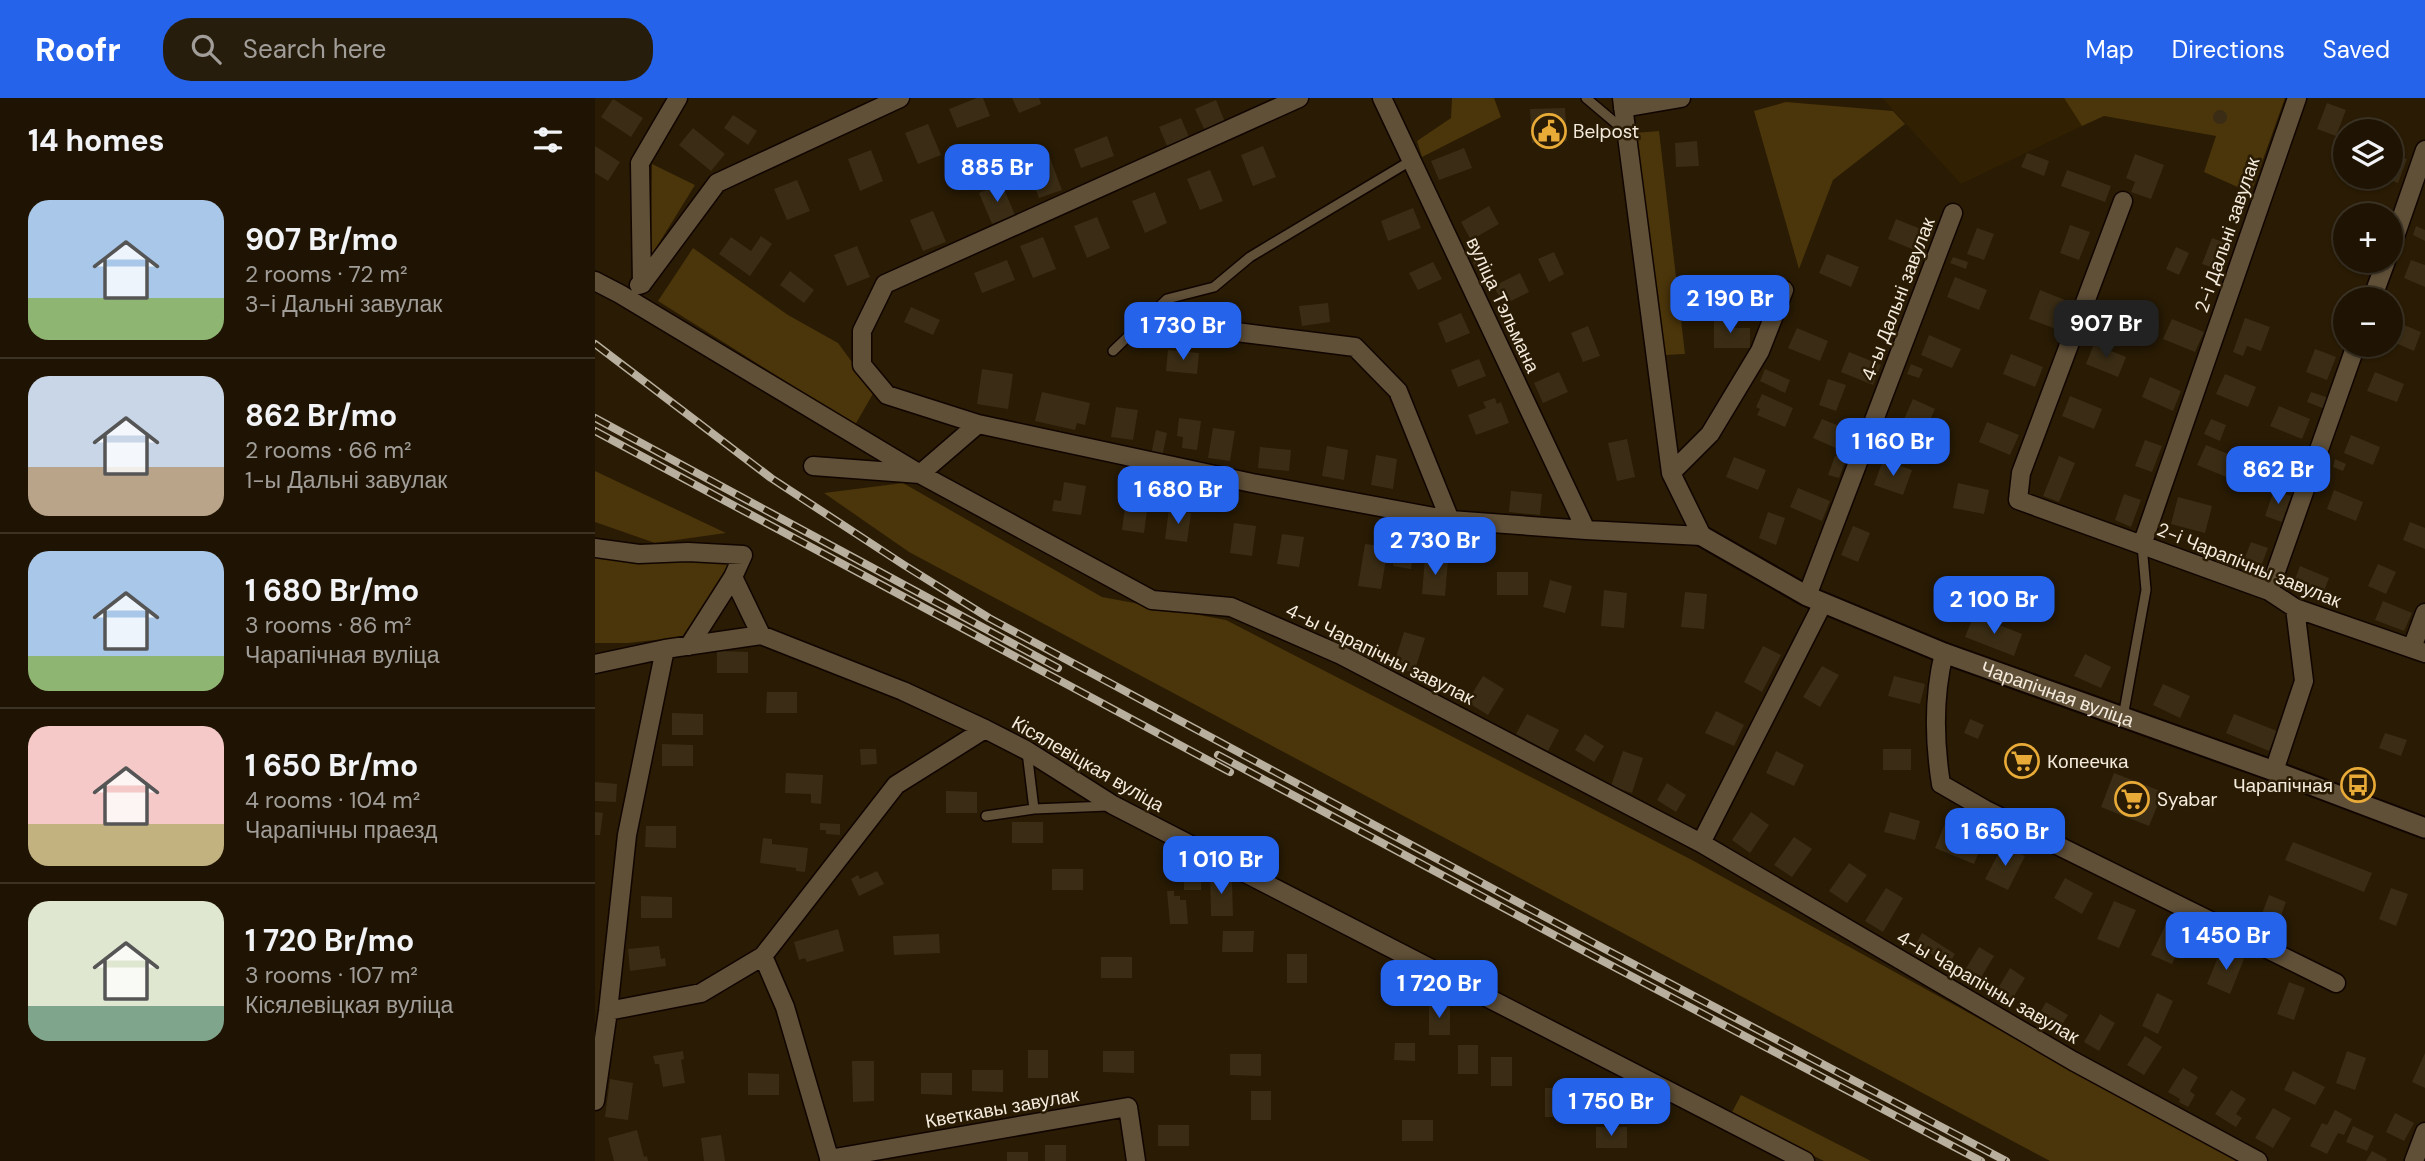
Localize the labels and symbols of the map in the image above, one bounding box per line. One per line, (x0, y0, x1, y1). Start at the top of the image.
public building icon: Belpost (1530, 112, 1568, 150)
place label: Belpost (1573, 119, 1639, 144)
pin: 885 Br (940, 144, 1054, 204)
street label: 2-і Дальні завулак (2189, 153, 2266, 316)
street label: 4-ы Дальні завулак (1855, 213, 1941, 384)
street label: вуліца Тэльмана (1461, 233, 1546, 377)
pin: 2 190 Br (1658, 275, 1802, 335)
pin: 907 Br (2049, 300, 2163, 360)
pin: 1 730 Br (1111, 302, 1255, 362)
pin: 1 160 Br (1821, 418, 1965, 478)
pin: 862 Br (2221, 446, 2335, 506)
pin: 1 680 Br (1106, 466, 1250, 526)
street label: 2-і Чарапічны завулак (2153, 517, 2345, 614)
pin: 2 730 Br (1363, 518, 1507, 577)
pin: 2 100 Br (1922, 576, 2066, 636)
street label: 4-ы Чарапічны завулак (1282, 597, 1479, 711)
street label: Чарапічная вуліца (1978, 655, 2138, 733)
street label: Кісялевіцкая вуліца (1007, 710, 1169, 818)
supermarket icon: Копеечка (2003, 742, 2041, 780)
place label: Копеечка (2047, 749, 2129, 774)
bus stop icon: Чарапічная (2339, 766, 2377, 804)
place label: Чарапічная (2233, 773, 2333, 798)
supermarket icon: Syabar (2113, 780, 2151, 818)
place label: Syabar (2157, 787, 2218, 812)
pin: 1 650 Br (1933, 808, 2077, 868)
pin: 1 010 Br (1149, 836, 1293, 896)
pin: 1 450 Br (2154, 912, 2298, 972)
street label: 4-ы Чарапічны завулак (1892, 925, 2084, 1050)
pin: 1 720 Br (1367, 960, 1511, 1020)
pin: 1 750 Br (1539, 1079, 1683, 1138)
street label: Кветкавы завулак (923, 1082, 1082, 1134)

